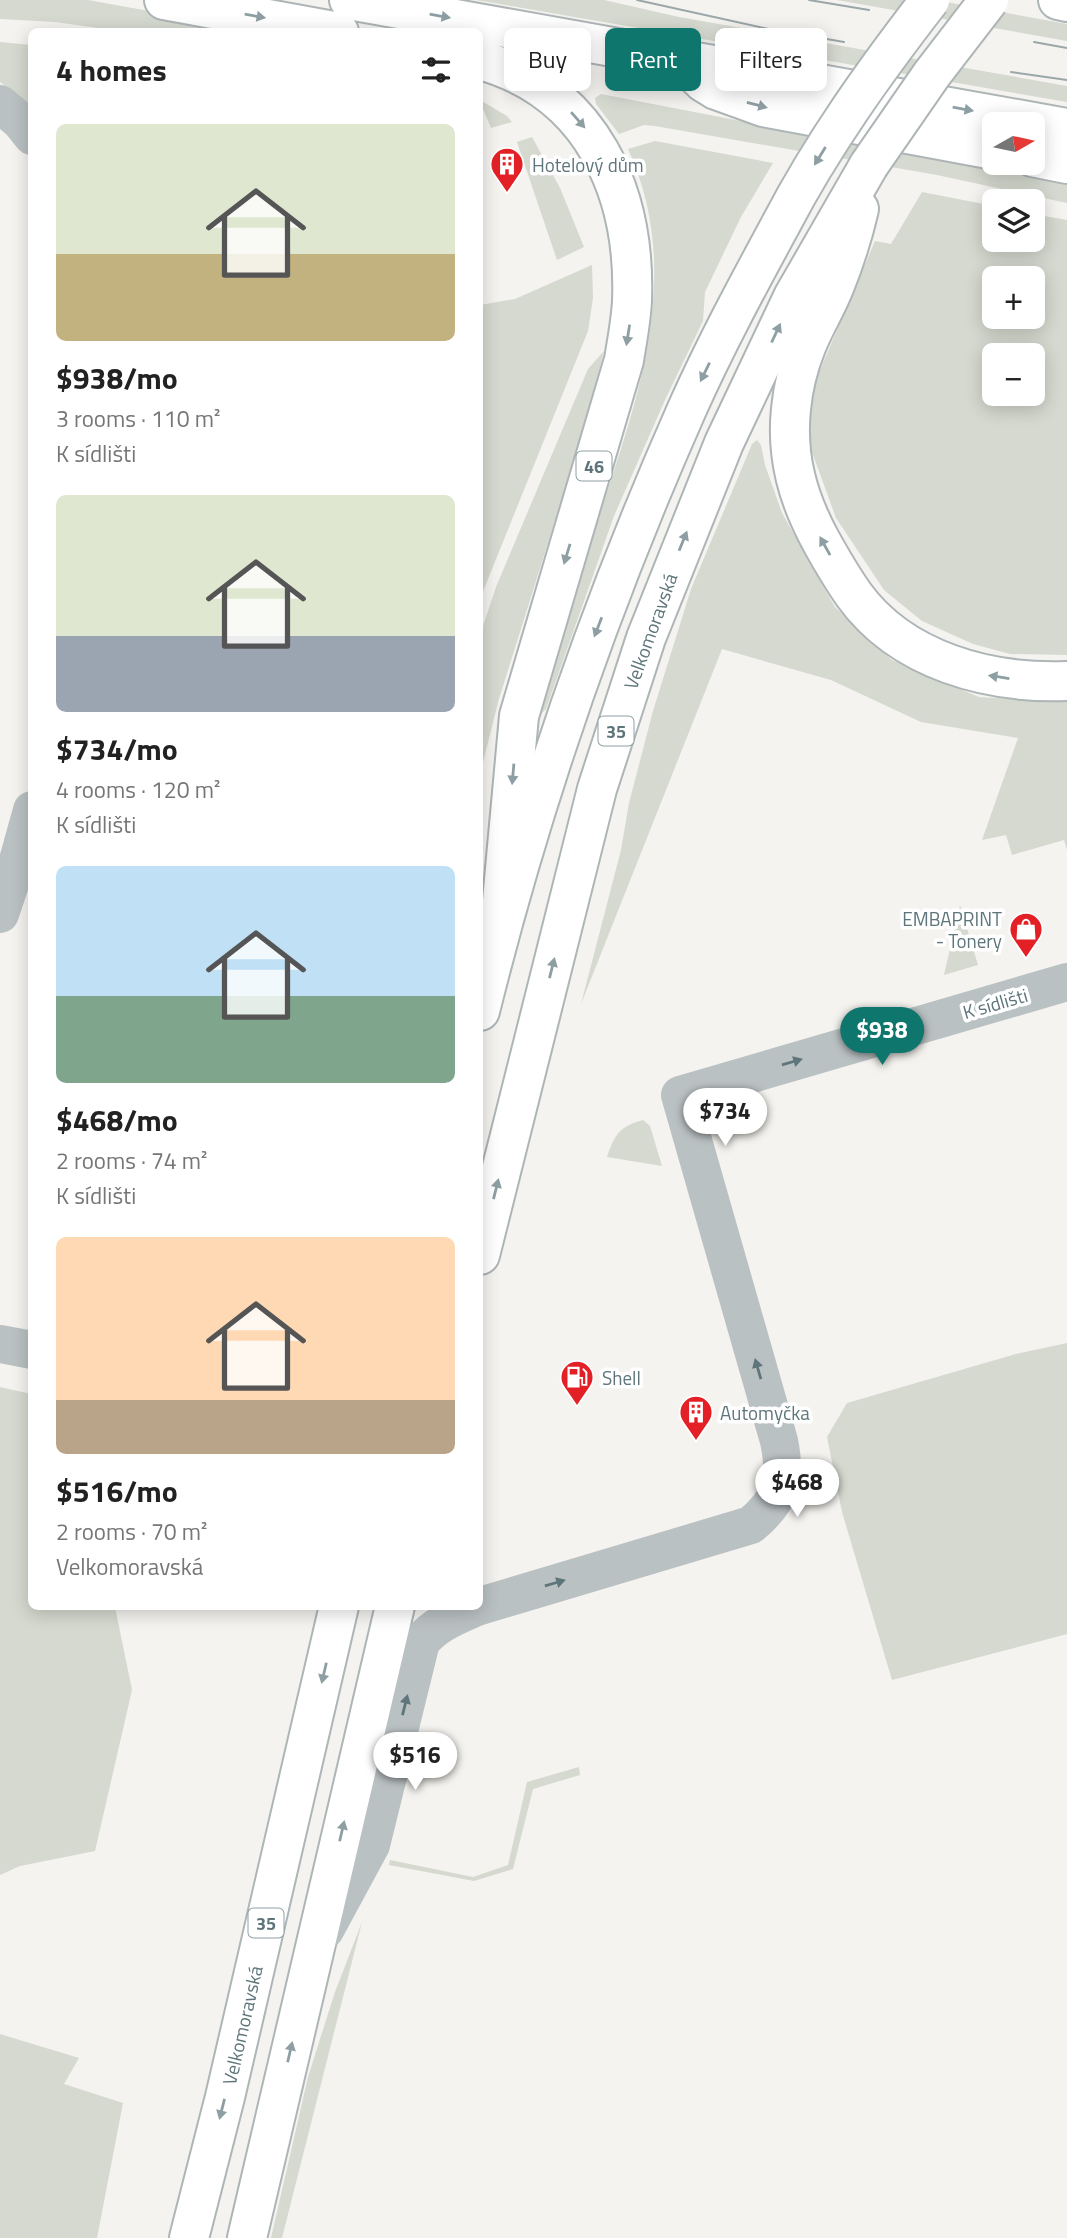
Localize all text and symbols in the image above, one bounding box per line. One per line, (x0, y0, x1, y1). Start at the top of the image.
one-way arrow (244, 11, 266, 22)
one-way arrow (429, 11, 451, 22)
chip: Buy (504, 28, 591, 91)
chip: Rent (605, 28, 701, 91)
chip: Filters (715, 28, 827, 91)
text: 4 homes (56, 47, 167, 93)
icon: filters (417, 51, 455, 89)
one-way arrow (747, 100, 768, 110)
one-way arrow (952, 104, 974, 115)
one-way arrow (570, 111, 586, 129)
north arrow (982, 112, 1045, 175)
map controls (982, 112, 1045, 406)
building icon: Hotelový dům (488, 145, 526, 194)
one-way arrow (814, 147, 827, 166)
place label: Hotelový dům (532, 150, 644, 179)
icon: home (193, 170, 319, 296)
button: layers (982, 189, 1045, 252)
button: + (982, 266, 1045, 329)
one-way arrow (770, 323, 782, 343)
one-way arrow (622, 324, 633, 346)
button: − (982, 343, 1045, 406)
text: $938/mo (56, 355, 178, 401)
one-way arrow (699, 362, 710, 382)
text: 3 rooms · 110 m² (56, 401, 220, 436)
text: K sídlišti (56, 436, 136, 471)
road number: 46 (576, 452, 612, 480)
one-way arrow (678, 530, 689, 551)
one-way arrow (819, 536, 831, 556)
icon: home (193, 541, 319, 667)
one-way arrow (562, 544, 572, 565)
street label: Velkomoravská (616, 568, 685, 693)
one-way arrow (593, 617, 604, 638)
one-way arrow (988, 671, 1010, 682)
road number: 35 (598, 716, 634, 746)
text: $734/mo (56, 726, 178, 772)
one-way arrow (507, 763, 518, 785)
text: 4 rooms · 120 m² (56, 772, 220, 807)
text: K sídlišti (56, 807, 136, 842)
place label: EMBAPRINT - Tonery (902, 904, 1002, 955)
shop icon: EMBAPRINT - Tonery (1007, 910, 1045, 959)
icon: home (193, 912, 319, 1038)
one-way arrow (547, 957, 558, 979)
street label: K sídlišti (959, 980, 1031, 1026)
pin: $938 (841, 1007, 923, 1067)
text: $938 (856, 1012, 908, 1047)
one-way arrow (782, 1057, 803, 1067)
pin: $734 (684, 1088, 766, 1148)
text: $734 (699, 1093, 751, 1128)
text: $468/mo (56, 1097, 178, 1143)
text: 2 rooms · 74 m² (56, 1143, 207, 1178)
text: K sídlišti (56, 1178, 136, 1213)
one-way arrow (491, 1178, 502, 1200)
icon: home (193, 1283, 319, 1409)
fuel station icon: Shell (558, 1358, 596, 1407)
one-way arrow (752, 1359, 762, 1380)
place label: Shell (602, 1363, 641, 1392)
building icon: Automyčka (677, 1393, 715, 1442)
place label: Automyčka (720, 1398, 810, 1427)
pin: $468 (756, 1460, 838, 1519)
text: $468 (771, 1464, 823, 1499)
text: $516/mo (56, 1468, 178, 1514)
text: 2 rooms · 70 m² (56, 1514, 207, 1549)
text: Velkomoravská (56, 1549, 203, 1584)
one-way arrow (545, 1577, 566, 1587)
one-way arrow (318, 1662, 329, 1684)
one-way arrow (400, 1694, 411, 1716)
pin: $516 (374, 1732, 456, 1792)
text: $516 (389, 1737, 441, 1772)
one-way arrow (337, 1820, 348, 1842)
road number: 35 (248, 1909, 284, 1938)
street label: Velkomoravská (214, 1962, 270, 2088)
one-way arrow (285, 2041, 296, 2063)
one-way arrow (216, 2098, 227, 2120)

